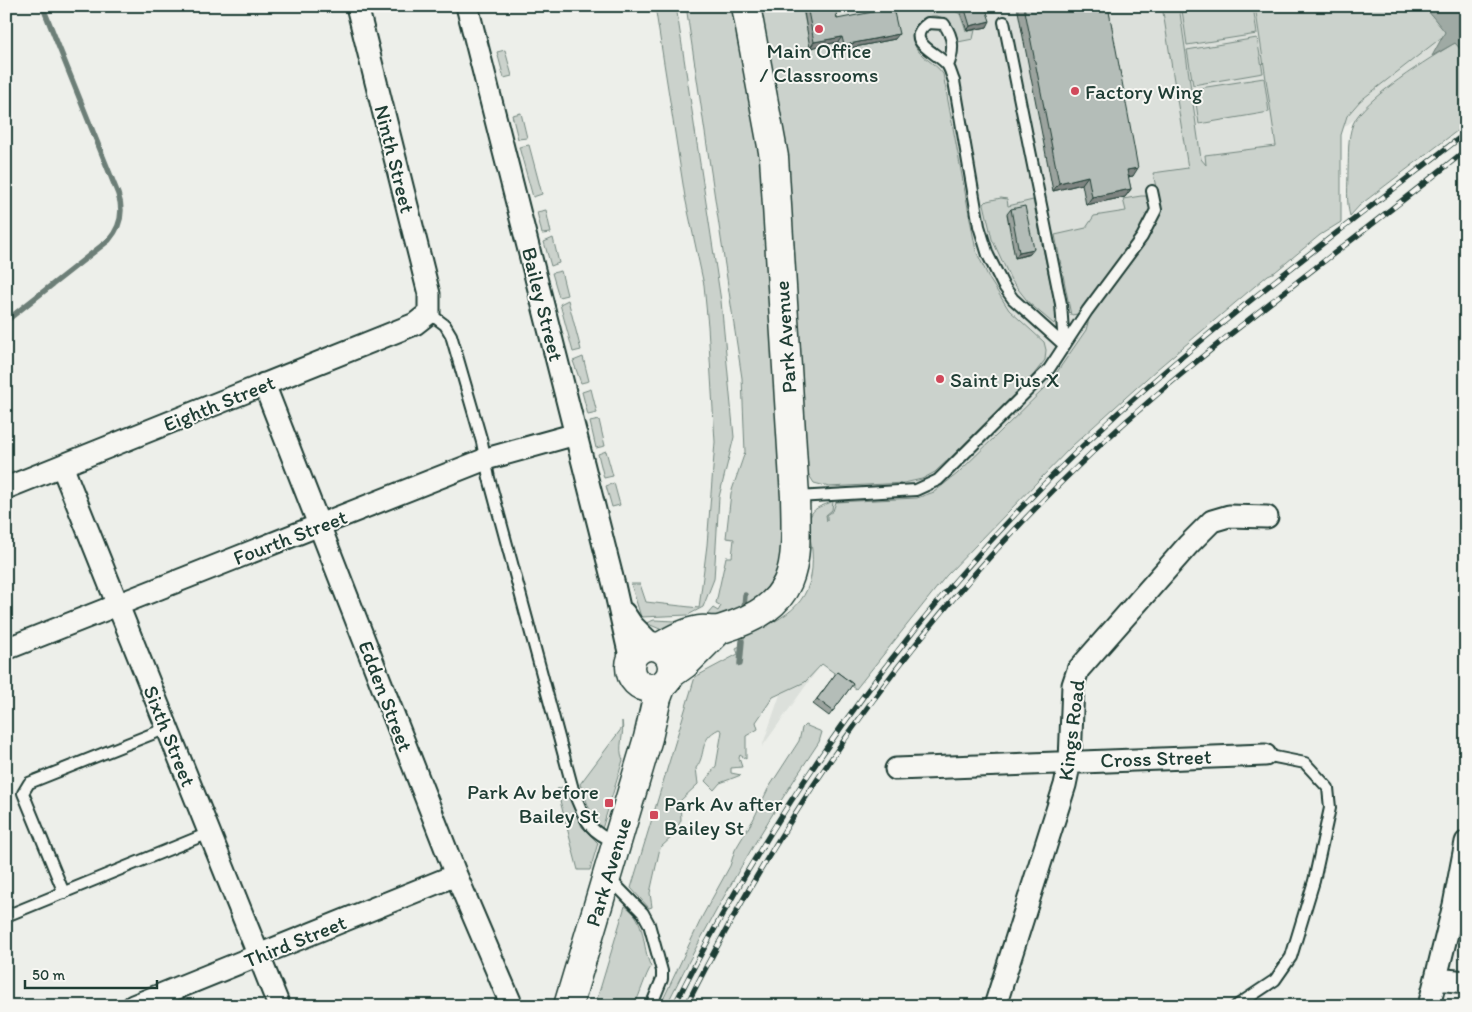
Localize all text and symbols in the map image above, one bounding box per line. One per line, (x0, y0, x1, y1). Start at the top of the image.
marker: Main Office / Classrooms (813, 23, 825, 35)
place label: Main Office / Classrooms (760, 38, 878, 87)
place label: Factory Wing (1085, 79, 1203, 104)
marker: Factory Wing (1069, 85, 1081, 97)
street label: Ninth Street (369, 102, 421, 216)
street label: Bailey Street (517, 245, 569, 364)
street label: Park Avenue (769, 280, 801, 394)
place label: Saint Pius X (950, 367, 1060, 392)
street label: Eighth Street (159, 369, 279, 437)
marker: Saint Pius X (934, 373, 946, 385)
street label: Fourth Street (230, 504, 351, 570)
street label: Edden Street (353, 637, 419, 755)
street label: Kings Road (1052, 678, 1090, 782)
street label: Sixth Street (138, 682, 202, 790)
street label: Cross Street (1100, 744, 1212, 772)
place label: Park Av before Bailey St (467, 779, 599, 828)
place label: Park Av after Bailey St (664, 791, 783, 840)
marker: Park Av before Bailey St (603, 797, 615, 809)
marker: Park Av after Bailey St (648, 809, 660, 821)
street label: Park Avenue (580, 814, 636, 930)
street label: Third Street (240, 909, 350, 973)
scale bar (25, 957, 158, 989)
text: 50 m (32, 966, 65, 984)

